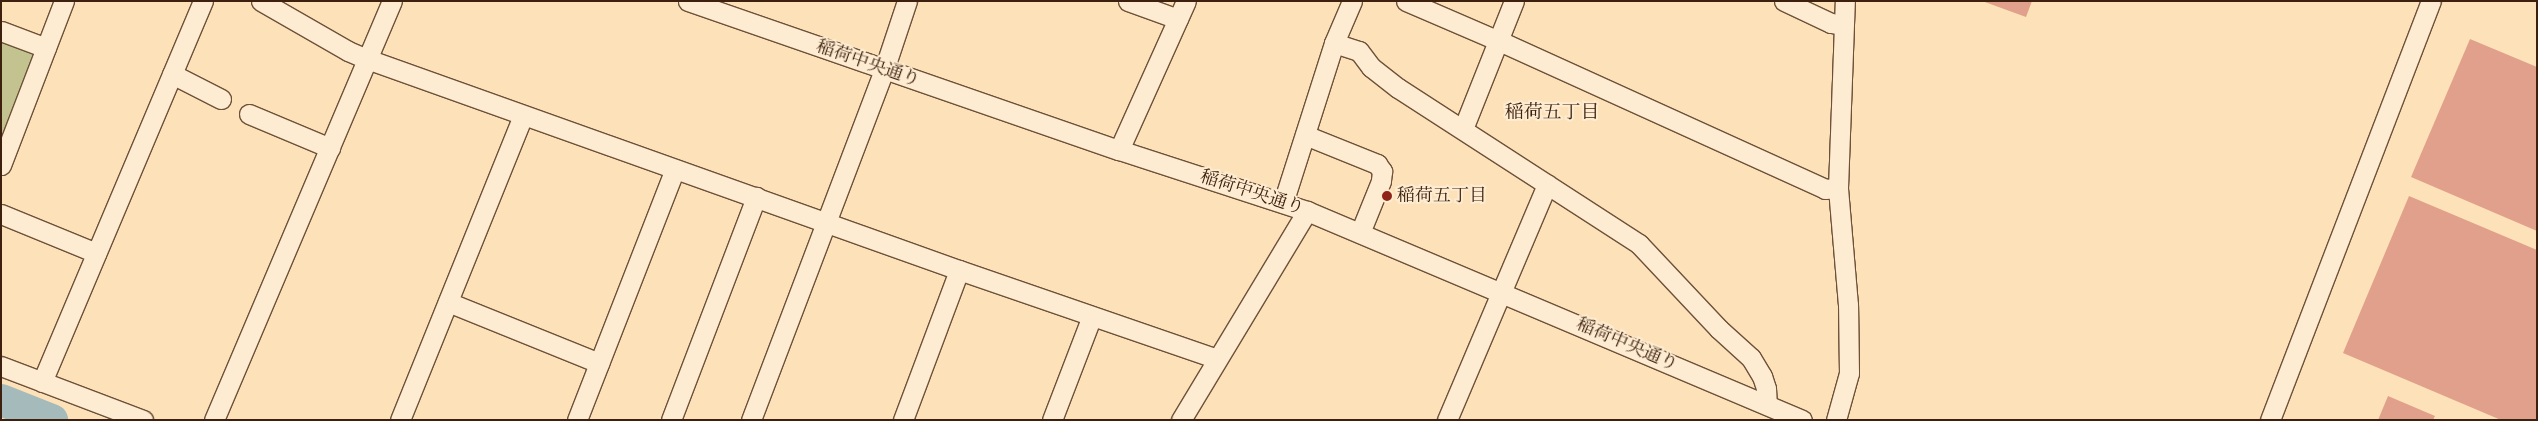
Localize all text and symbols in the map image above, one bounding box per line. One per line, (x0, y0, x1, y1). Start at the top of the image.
street label: 稲荷中央通り (813, 36, 923, 92)
district label: 稲荷五丁目 (1505, 102, 1599, 124)
street label: 稲荷中央通り (1197, 166, 1307, 220)
place label: 稲荷五丁目 (1397, 185, 1487, 207)
marker: 稲荷五丁目 (1381, 190, 1393, 202)
street label: 稲荷中央通り (1573, 314, 1681, 376)

